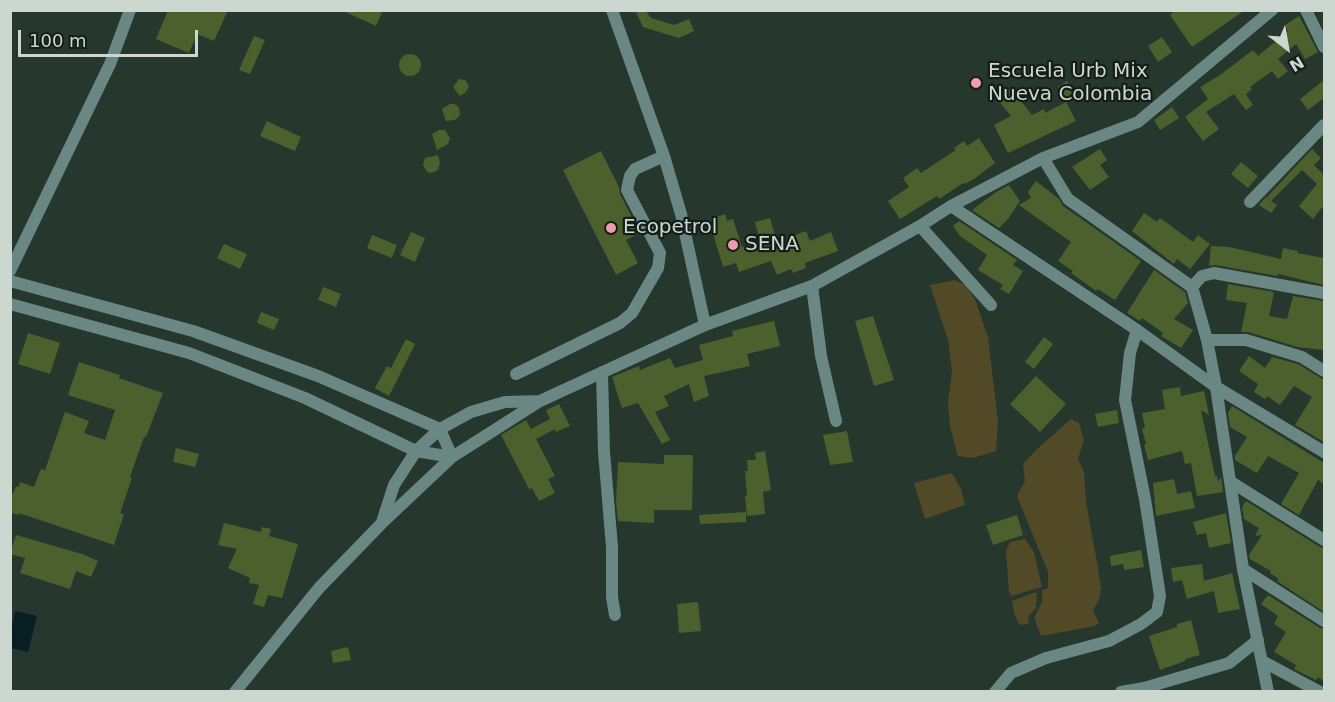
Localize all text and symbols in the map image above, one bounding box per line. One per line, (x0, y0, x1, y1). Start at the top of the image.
scale bar (21, 18, 201, 56)
north arrow (1257, 18, 1317, 78)
text: 100 m (29, 30, 87, 51)
text: N (1286, 52, 1307, 75)
place label: Escuela Urb Mix Nueva Colombia (988, 60, 1152, 107)
marker: Escuela Urb Mix Nueva Colombia (969, 76, 983, 90)
place label: Ecopetrol (623, 216, 717, 240)
marker: Ecopetrol (604, 221, 618, 235)
place label: SENA (745, 233, 799, 257)
marker: SENA (726, 238, 740, 252)

